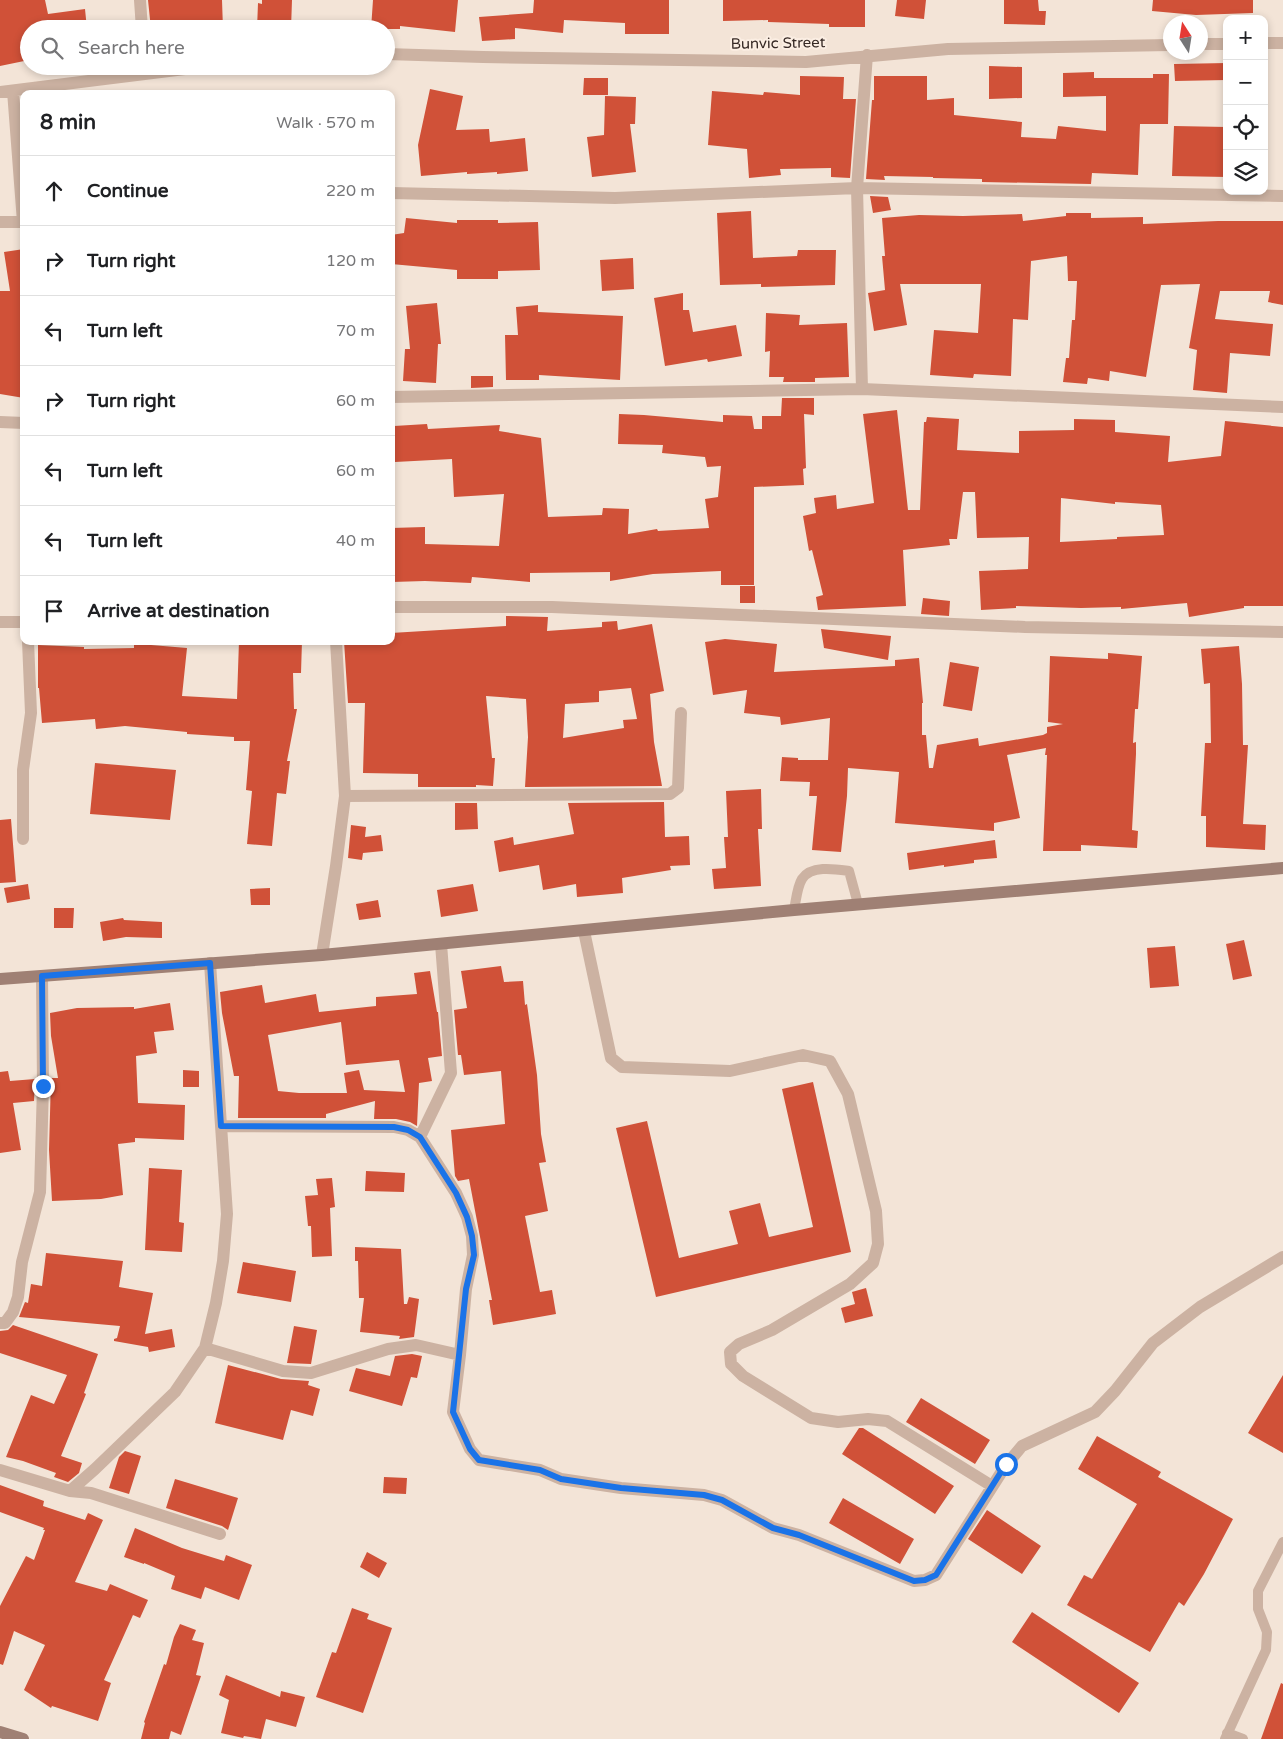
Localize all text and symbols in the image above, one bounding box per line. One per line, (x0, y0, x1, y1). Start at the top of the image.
north arrow (1163, 15, 1208, 60)
map controls (1223, 15, 1268, 195)
button: + (1223, 15, 1268, 60)
search box (20, 20, 395, 75)
street label: Bunvic Street (730, 33, 826, 53)
icon: search (38, 34, 66, 62)
text: Search here (78, 37, 185, 59)
button: − (1223, 60, 1268, 105)
button: locate (1223, 105, 1268, 150)
text: 8 min (40, 110, 96, 135)
text: Walk · 570 m (276, 113, 375, 133)
button: layers (1223, 150, 1268, 195)
icon: ahead (40, 177, 68, 205)
text: Continue (87, 180, 169, 202)
text: 220 m (326, 181, 375, 201)
icon: right (40, 247, 68, 275)
text: Turn right (87, 250, 175, 272)
text: 120 m (326, 251, 375, 271)
icon: left (40, 317, 68, 345)
text: Turn left (87, 320, 163, 342)
text: 70 m (336, 321, 375, 341)
icon: right (40, 387, 68, 415)
text: Turn right (87, 390, 175, 412)
text: 60 m (336, 391, 375, 411)
icon: left (40, 457, 68, 485)
text: Turn left (87, 460, 163, 482)
text: 60 m (336, 461, 375, 481)
icon: left (40, 527, 68, 555)
text: Turn left (87, 530, 163, 552)
text: 40 m (336, 531, 375, 551)
icon: arrive (40, 597, 68, 625)
text: Arrive at destination (87, 600, 270, 622)
route end (32, 1075, 55, 1098)
route start (995, 1453, 1018, 1476)

